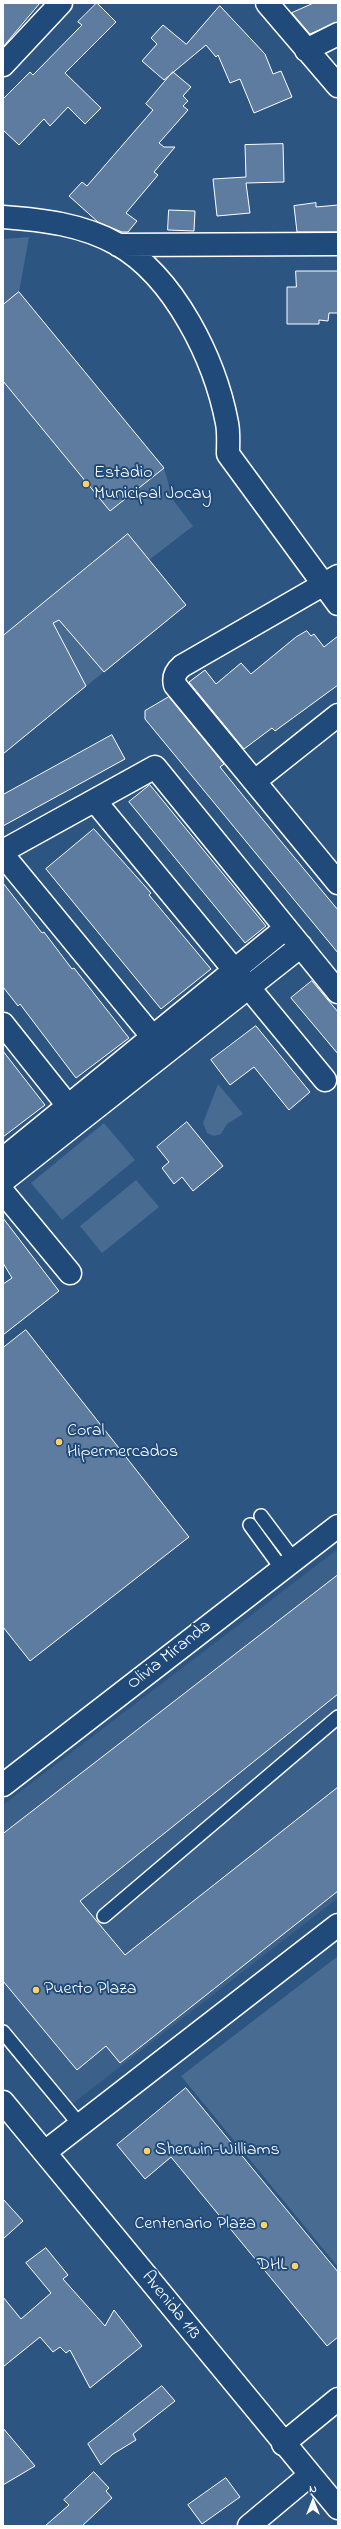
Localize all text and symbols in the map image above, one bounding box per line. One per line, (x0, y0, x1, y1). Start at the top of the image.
place label: Estadio Municipal Jocay (94, 463, 211, 506)
marker: Estadio Municipal Jocay (81, 479, 91, 489)
place label: Coral Hipermercados (67, 1421, 178, 1464)
marker: Coral Hipermercados (54, 1437, 64, 1447)
street label: Olivia Miranda (124, 1616, 216, 1696)
place label: Puerto Plaza (44, 1979, 136, 2001)
marker: Puerto Plaza (31, 1985, 41, 1995)
place label: Sherwin-Williams (155, 2140, 280, 2162)
marker: Sherwin-Williams (142, 2146, 152, 2156)
place label: Centenario Plaza (134, 2214, 256, 2236)
marker: Centenario Plaza (259, 2220, 269, 2230)
place label: DHL (257, 2255, 287, 2277)
marker: DHL (290, 2261, 300, 2271)
street label: Avenida 113 (136, 2267, 204, 2345)
north arrow (293, 2481, 333, 2521)
text: N (309, 2481, 317, 2497)

